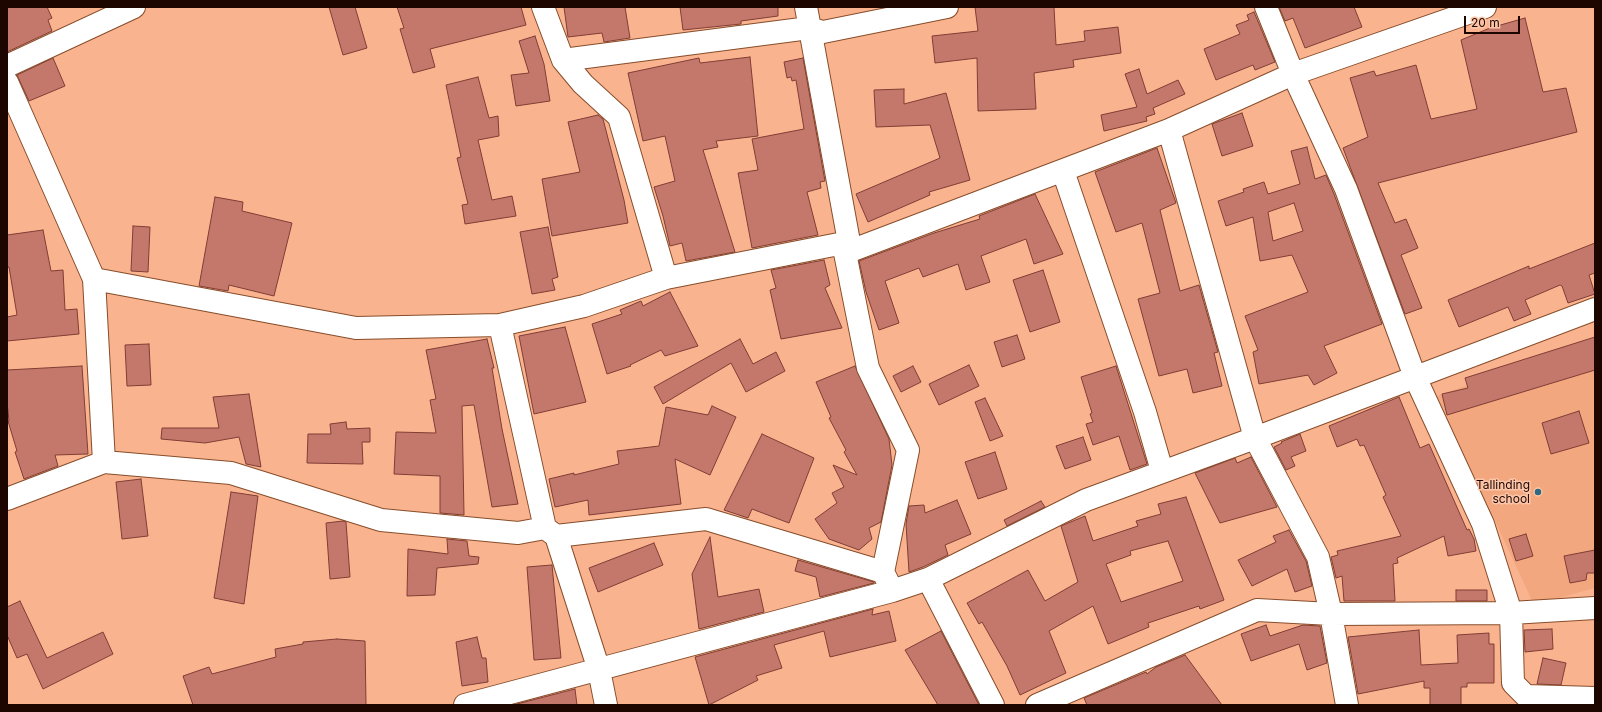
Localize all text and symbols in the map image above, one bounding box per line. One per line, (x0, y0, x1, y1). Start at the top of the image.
scale bar (1466, 8, 1522, 34)
text: 20 m (1471, 15, 1500, 30)
place label: Tallinding school (1476, 478, 1530, 506)
marker: Tallinding school (1533, 487, 1543, 497)

